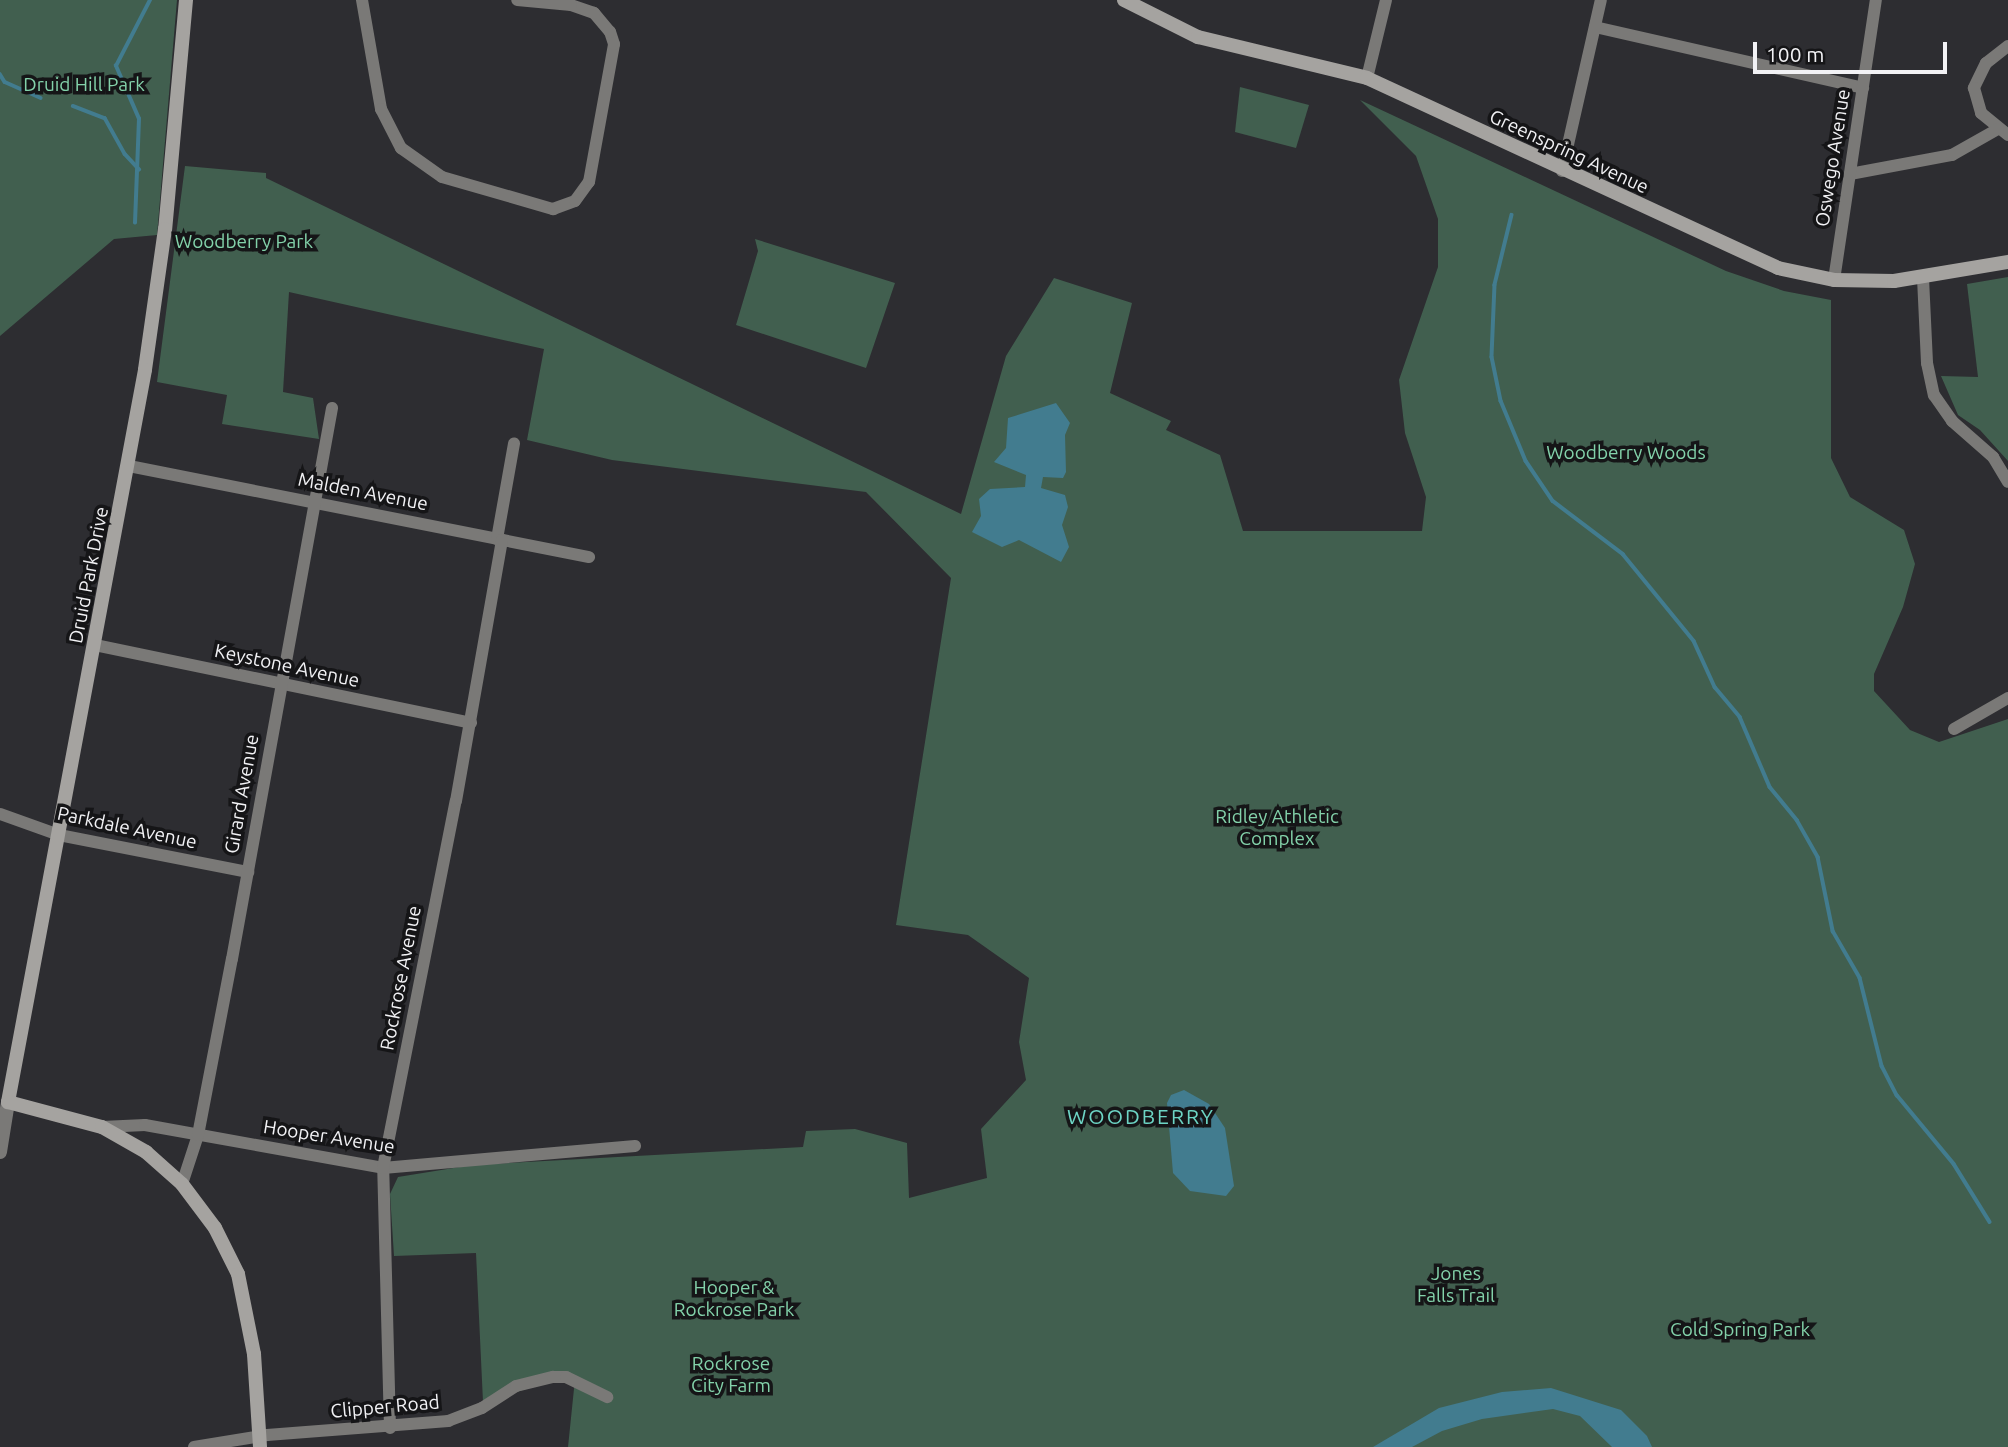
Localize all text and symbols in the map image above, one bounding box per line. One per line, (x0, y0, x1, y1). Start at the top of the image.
scale bar (1756, 28, 1950, 72)
text: 100 m (1766, 42, 1824, 66)
park label: Druid Hill Park (23, 74, 145, 96)
street label: Oswego Avenue (1811, 88, 1855, 228)
street label: Greenspring Avenue (1486, 105, 1652, 199)
park label: Woodberry Park (175, 231, 313, 253)
park label: Woodberry Woods (1546, 442, 1706, 464)
street label: Malden Avenue (296, 468, 430, 516)
street label: Druid Park Drive (65, 505, 113, 645)
street label: Keystone Avenue (213, 640, 361, 692)
street label: Girard Avenue (220, 733, 264, 855)
street label: Parkdale Avenue (55, 802, 199, 854)
park label: Ridley Athletic Complex (1215, 806, 1339, 850)
street label: Rockrose Avenue (376, 904, 426, 1052)
district label: WOODBERRY (1068, 1103, 1214, 1129)
street label: Hooper Avenue (262, 1115, 396, 1159)
park label: Jones Falls Trail (1417, 1263, 1495, 1307)
park label: Hooper & Rockrose Park (674, 1277, 794, 1321)
park label: Cold Spring Park (1670, 1319, 1810, 1341)
park label: Rockrose City Farm (691, 1353, 771, 1397)
street label: Clipper Road (330, 1391, 440, 1423)

